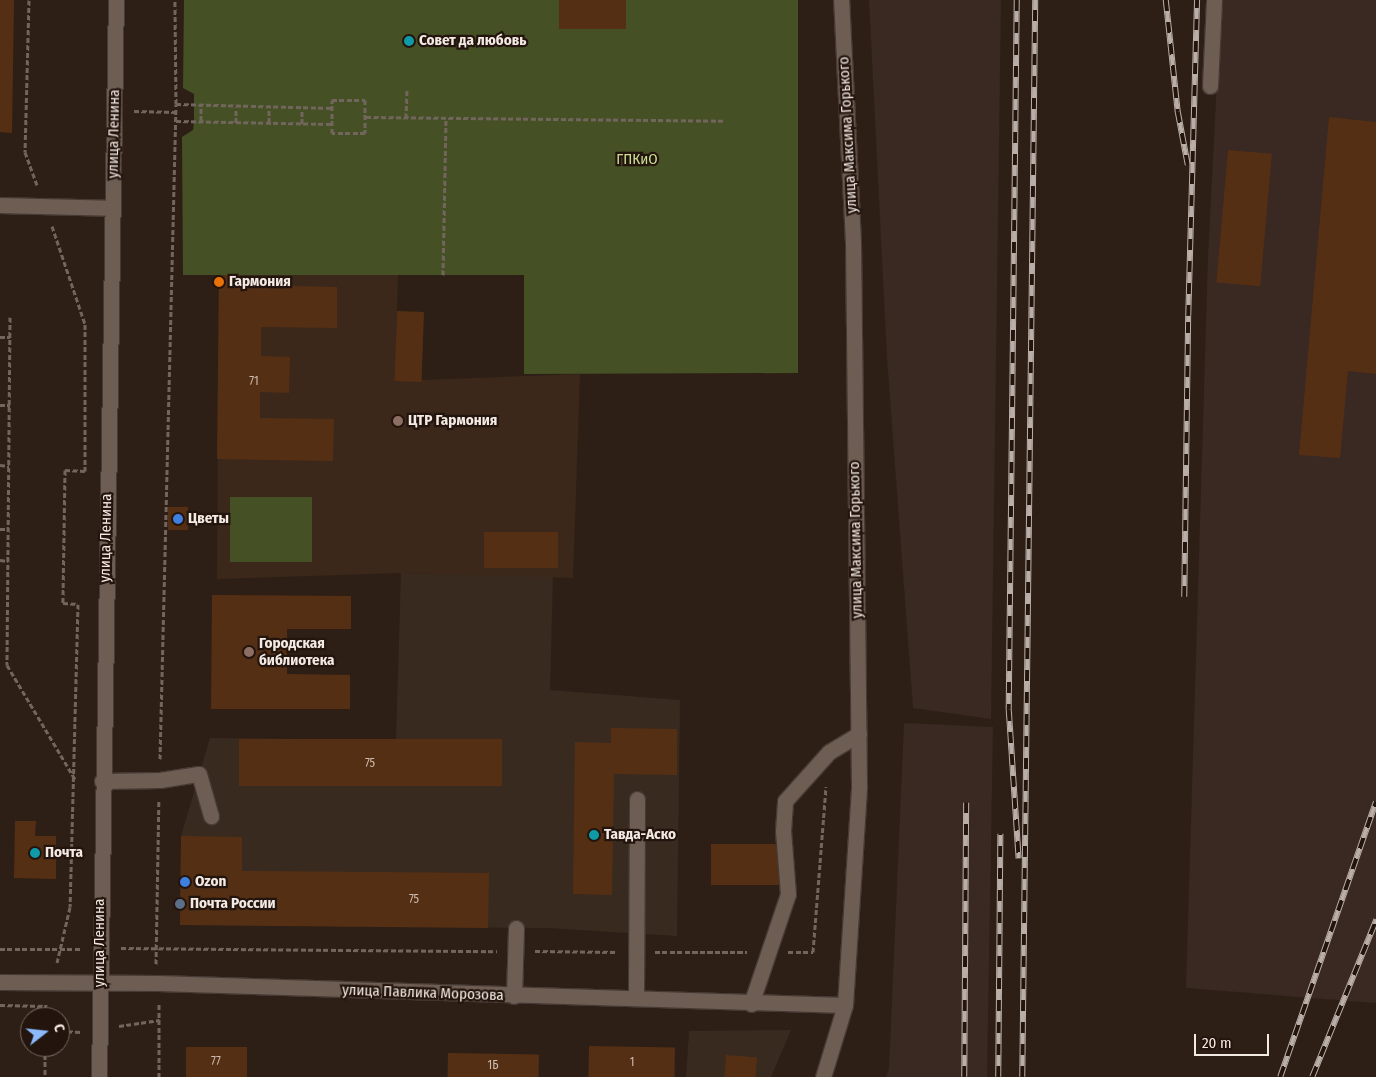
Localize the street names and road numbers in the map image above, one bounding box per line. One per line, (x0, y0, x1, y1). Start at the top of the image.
street label: улица Максима Горького (835, 56, 861, 214)
street label: улица Ленина (104, 89, 124, 179)
street label: улица Максима Горького (846, 461, 866, 619)
street label: улица Ленина (96, 493, 116, 583)
street label: улица Ленина (91, 899, 109, 987)
street label: улица Павлика Морозова (342, 981, 504, 1005)

